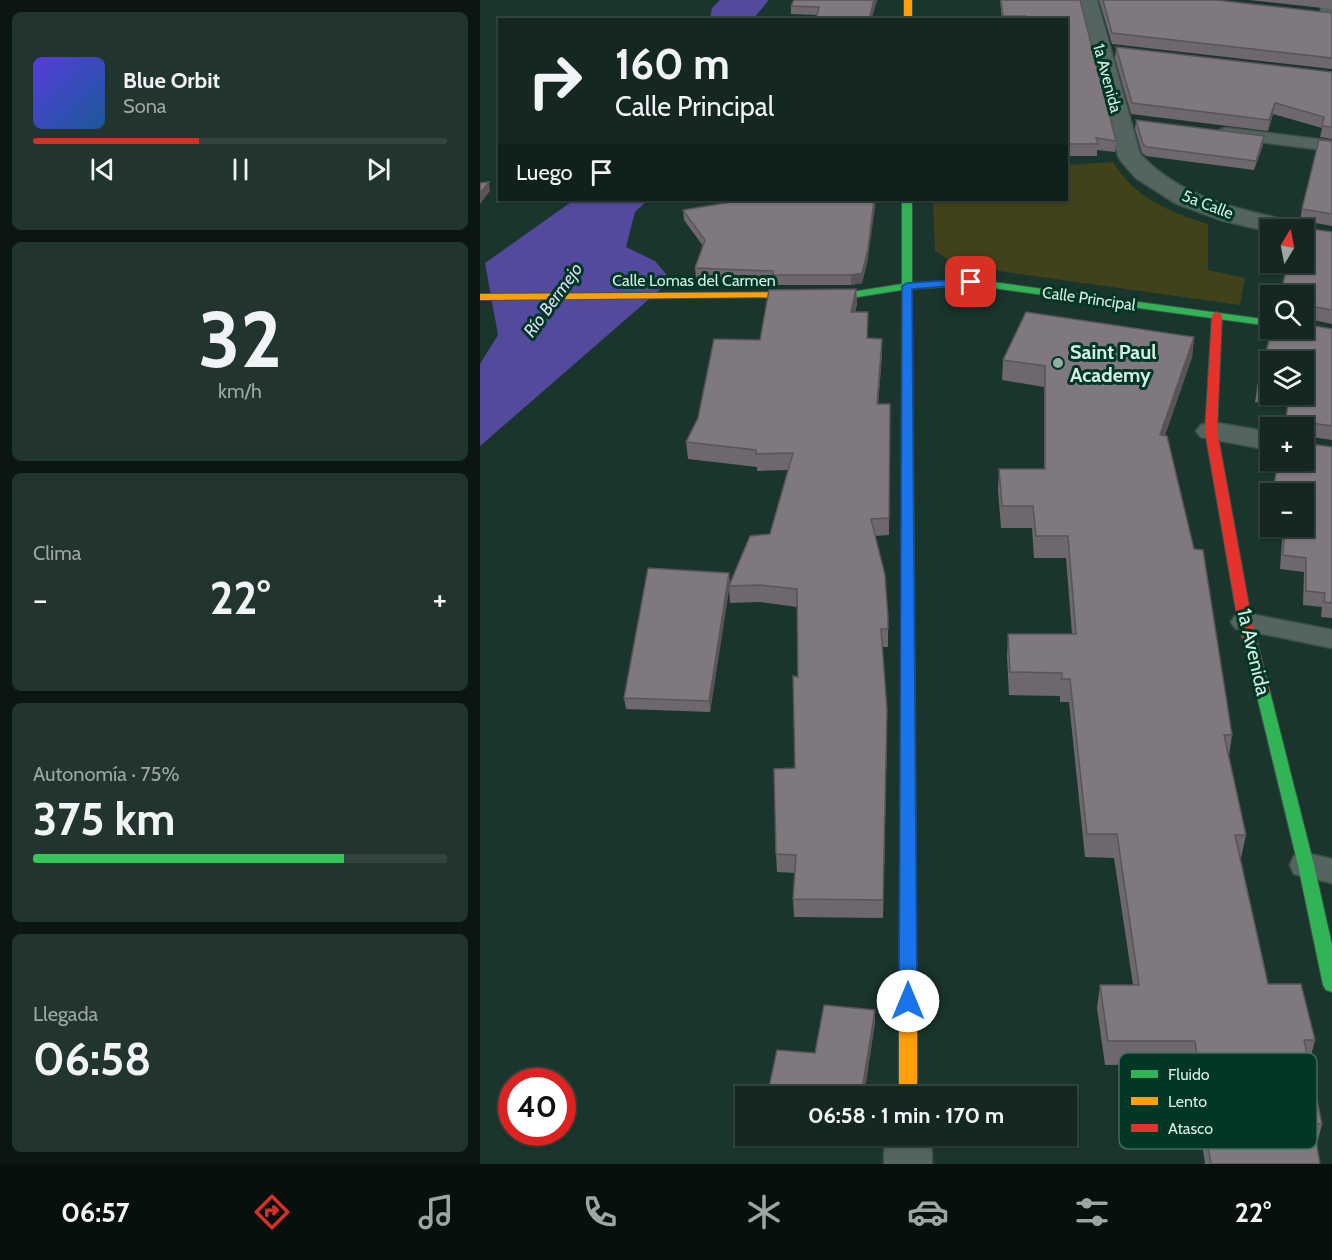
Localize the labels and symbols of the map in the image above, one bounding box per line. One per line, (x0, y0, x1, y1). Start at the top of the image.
street label: 1a Avenida (1089, 42, 1126, 115)
street label: 5a Calle (1180, 186, 1236, 223)
north arrow (1260, 219, 1314, 273)
pin (945, 256, 996, 307)
water label: Río Bermejo (519, 259, 587, 341)
street label: Calle Lomas del Carmen (612, 271, 776, 290)
street label: Calle Principal (1041, 283, 1137, 314)
place label: Saint Paul Academy (1070, 340, 1157, 387)
marker: Saint Paul Academy (1051, 356, 1065, 370)
street label: 1a Avenida (1232, 606, 1276, 698)
position arrow (876, 969, 940, 1033)
legend (1119, 1053, 1317, 1149)
text: Fluido (1168, 1065, 1210, 1084)
speed limit sign: 40 (498, 1068, 576, 1146)
text: Lento (1168, 1092, 1207, 1111)
text: Atasco (1168, 1119, 1213, 1138)

